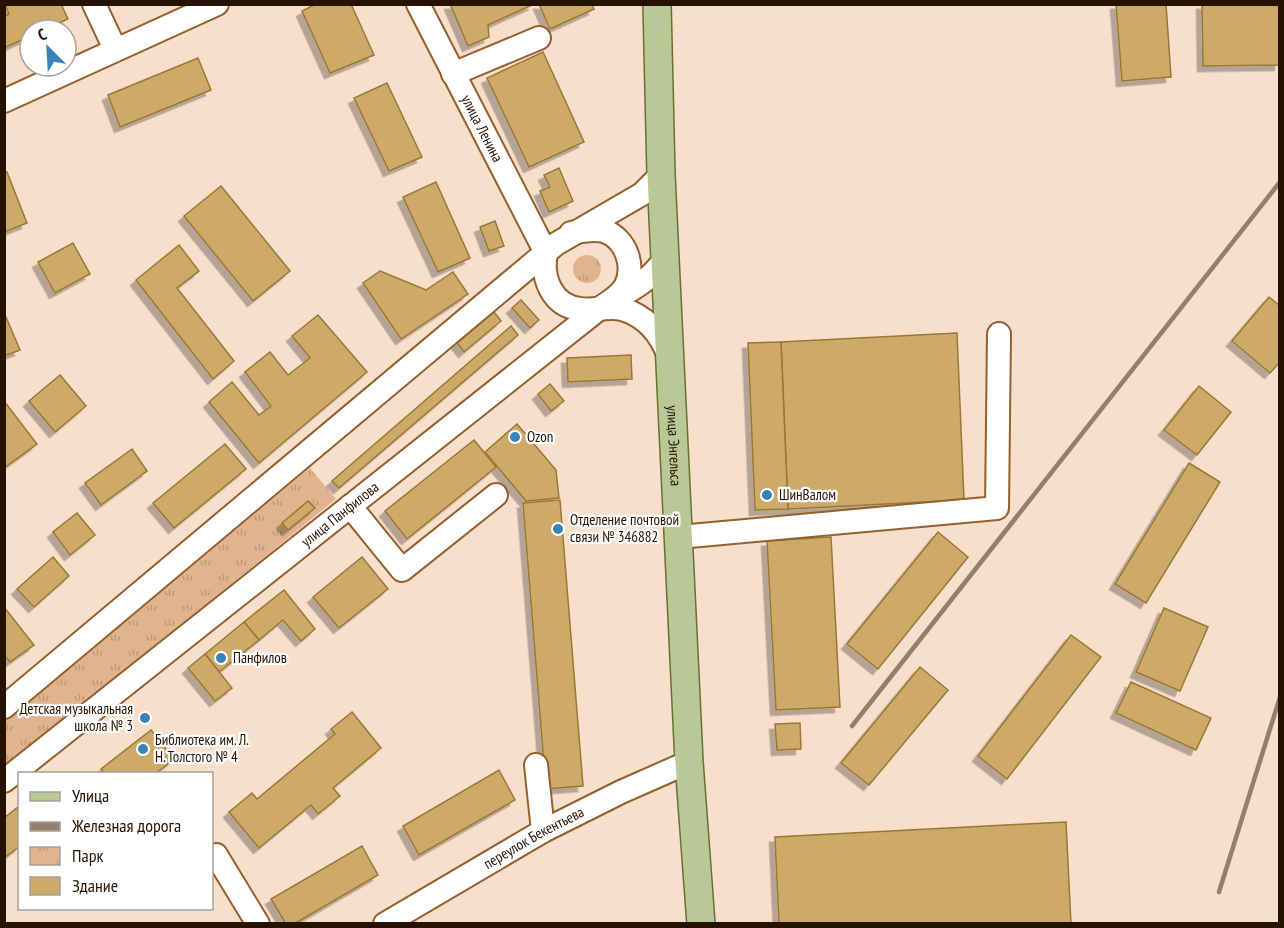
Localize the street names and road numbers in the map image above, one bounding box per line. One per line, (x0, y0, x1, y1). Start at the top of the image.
street label: улица Ленина (457, 91, 508, 165)
street label: улица Энгельса (663, 405, 686, 486)
street label: улица Панфилова (297, 477, 382, 551)
street label: переулок Бекентьева (480, 802, 587, 873)

